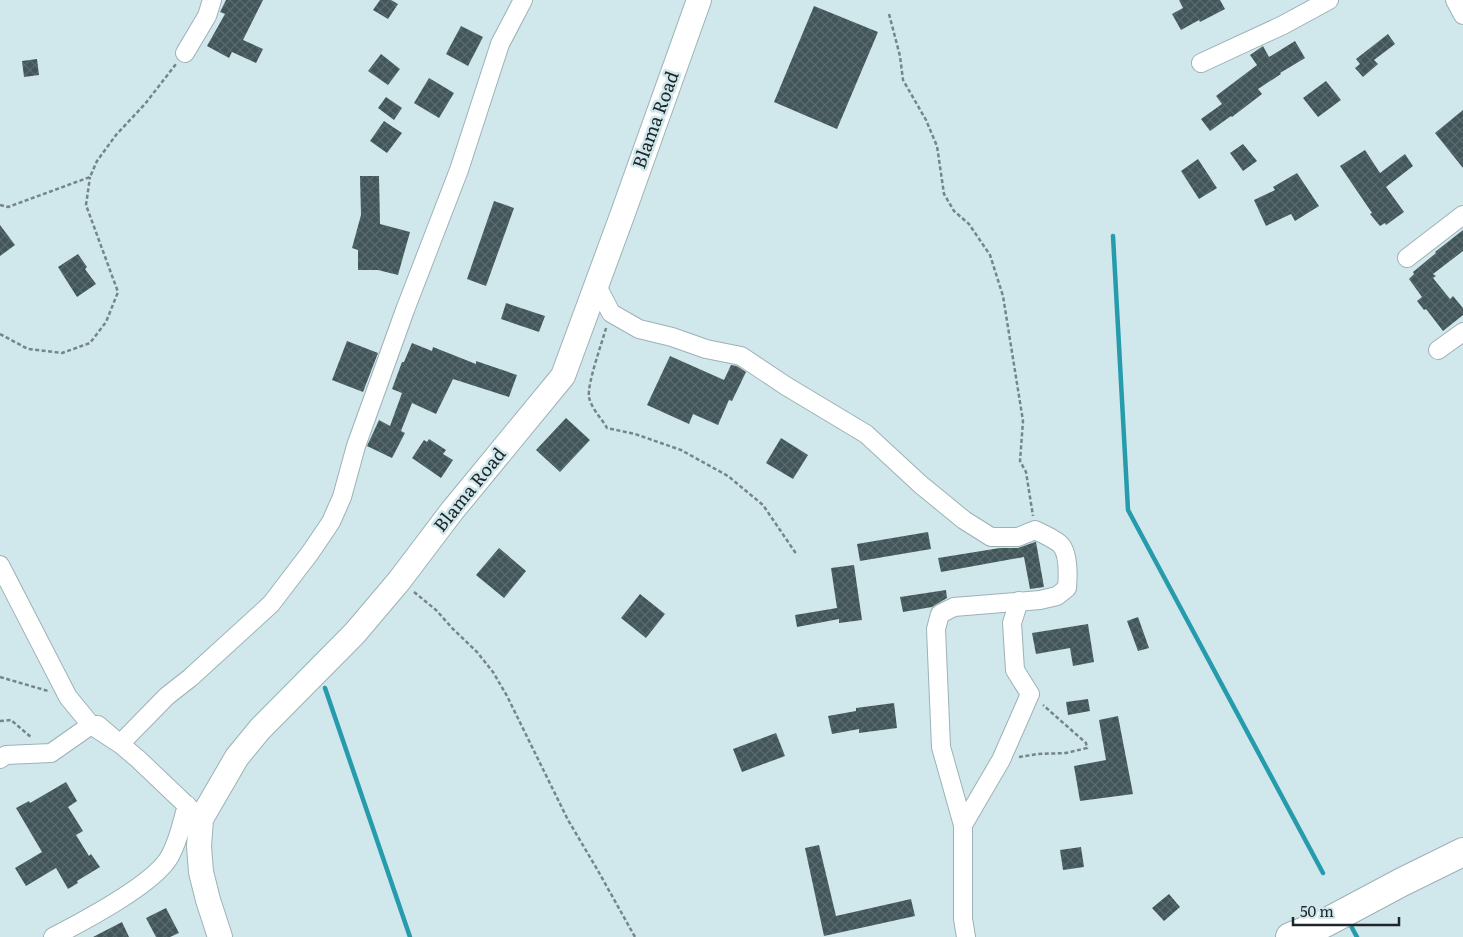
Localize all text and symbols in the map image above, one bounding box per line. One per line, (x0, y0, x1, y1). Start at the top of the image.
street label: Blama Road (624, 67, 685, 172)
street label: Blama Road (426, 441, 511, 537)
scale bar (1293, 894, 1399, 926)
text: 50 m (1300, 899, 1334, 922)

